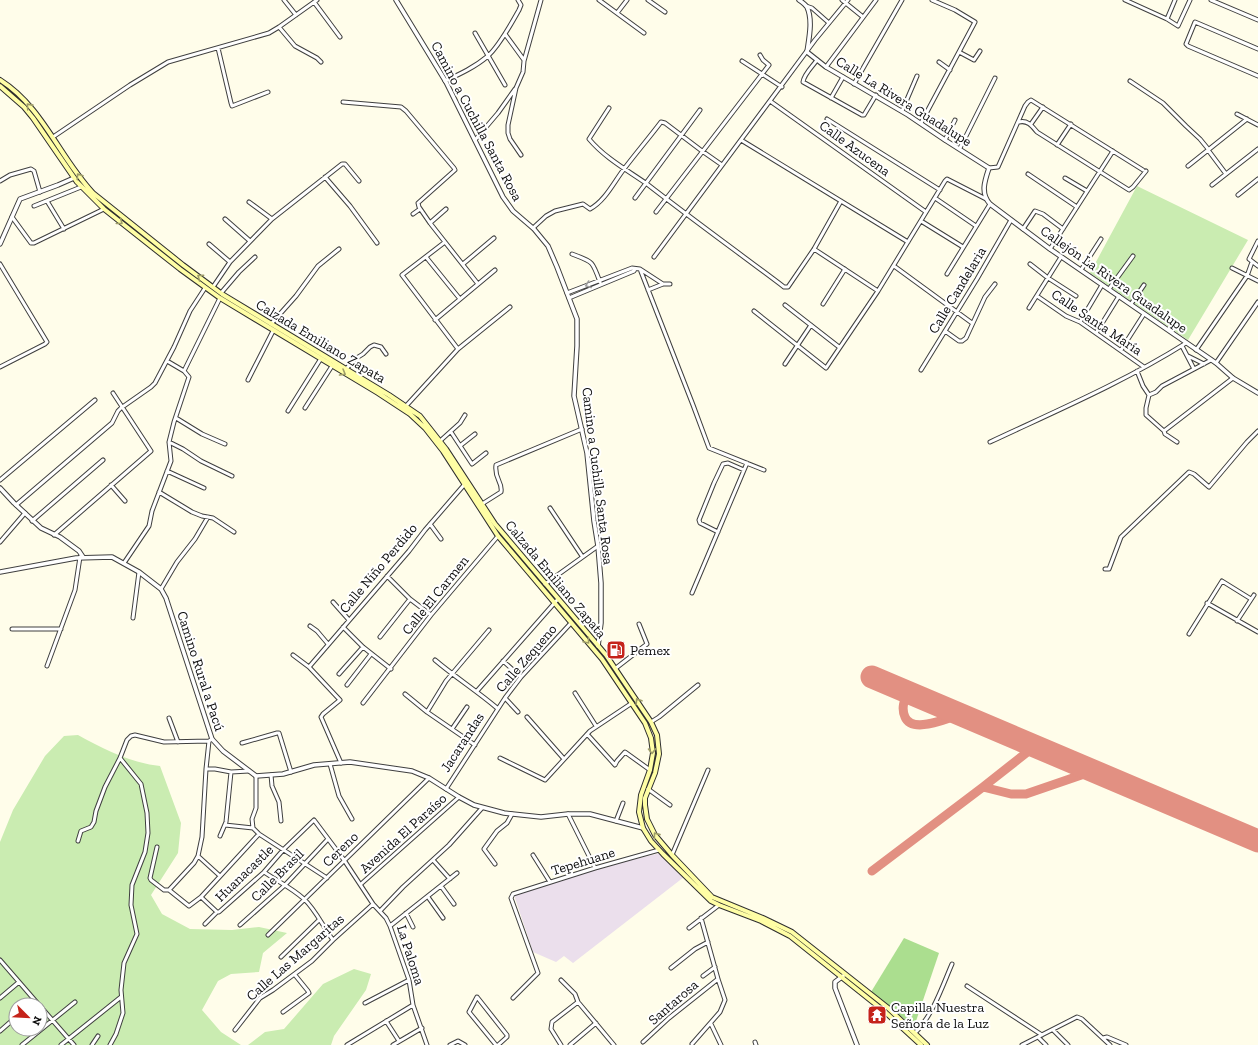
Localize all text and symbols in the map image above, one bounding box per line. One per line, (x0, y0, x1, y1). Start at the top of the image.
street label: Camino a Cuchilla Santa Rosa (427, 38, 526, 204)
street label: Calle La Rivera Guadalupe (833, 53, 975, 150)
one-way arrow (27, 103, 34, 110)
street label: Calle Azucena (816, 117, 894, 180)
one-way arrow (77, 173, 84, 180)
one-way arrow (115, 217, 122, 224)
street label: Callejón La Rivera Guadalupe (1037, 222, 1191, 337)
street label: Calle Candelaria (925, 244, 990, 337)
one-way arrow (197, 275, 204, 282)
one-way arrow (585, 281, 592, 289)
street label: Calle Santa María (1048, 286, 1146, 359)
street label: Calzada Emiliano Zapata (253, 296, 389, 387)
one-way arrow (338, 368, 346, 375)
street label: Camino a Cuchilla Santa Rosa (578, 386, 617, 566)
street label: Calzada Emiliano Zapata (501, 517, 610, 642)
street label: Calle Niño Perdido (336, 520, 421, 617)
street label: Calle El Carmen (398, 552, 472, 638)
street label: Camino Rural a Pacú (173, 609, 228, 733)
street label: Calle Zequeno (492, 621, 561, 696)
one-way arrow (583, 636, 590, 644)
fuel station icon: Pemex (605, 639, 627, 661)
place label: Pemex (630, 642, 670, 659)
one-way arrow (635, 698, 642, 705)
street label: Jacarandas (437, 709, 488, 775)
one-way arrow (648, 748, 657, 754)
street label: Avenida El Paraíso (356, 790, 450, 877)
street label: Cereno (319, 828, 362, 871)
one-way arrow (653, 832, 661, 839)
street label: Huanacastle (212, 841, 277, 905)
street label: Tepehuane (549, 844, 617, 879)
street label: Calle Brasil (247, 845, 308, 905)
street label: Calle Las Margaritas (243, 910, 348, 1004)
street label: La Paloma (393, 923, 428, 988)
street label: Santarosa (645, 976, 702, 1029)
north arrow (8, 997, 48, 1037)
place label: Capilla Nuestra Señora de la Luz (891, 999, 990, 1032)
temple icon: Capilla Nuestra Señora de la Luz (866, 1004, 888, 1026)
text: N (29, 1014, 44, 1028)

